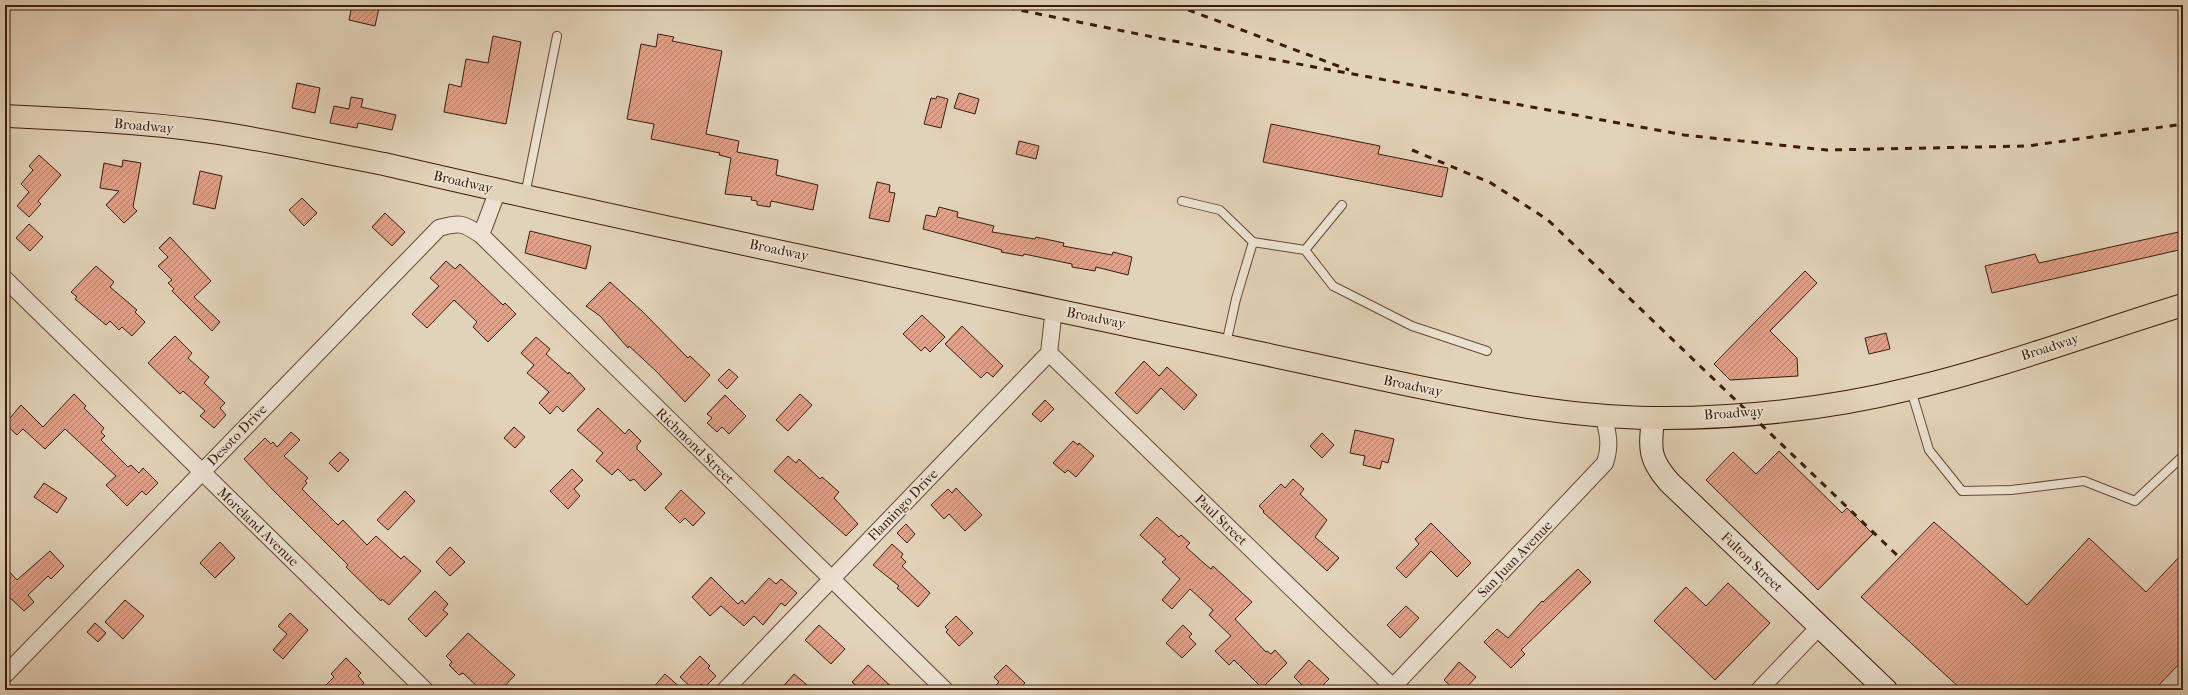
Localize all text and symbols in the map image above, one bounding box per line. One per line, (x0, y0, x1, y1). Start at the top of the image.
street label: Broadway (113, 115, 175, 137)
street label: Broadway (432, 167, 495, 197)
street label: Broadway (748, 235, 811, 265)
street label: Broadway (1065, 303, 1128, 333)
street label: Broadway (2019, 329, 2082, 364)
street label: Broadway (1382, 371, 1445, 401)
street label: Desoto Drive (203, 401, 271, 469)
street label: Broadway (1703, 402, 1765, 424)
street label: Richmond Street (652, 404, 738, 488)
street label: Flamingo Drive (864, 465, 942, 545)
street label: Moreland Avenue (214, 484, 302, 570)
street label: Paul Street (1191, 491, 1251, 549)
street label: San Juan Avenue (1474, 517, 1556, 601)
street label: Fulton Street (1718, 528, 1786, 596)

